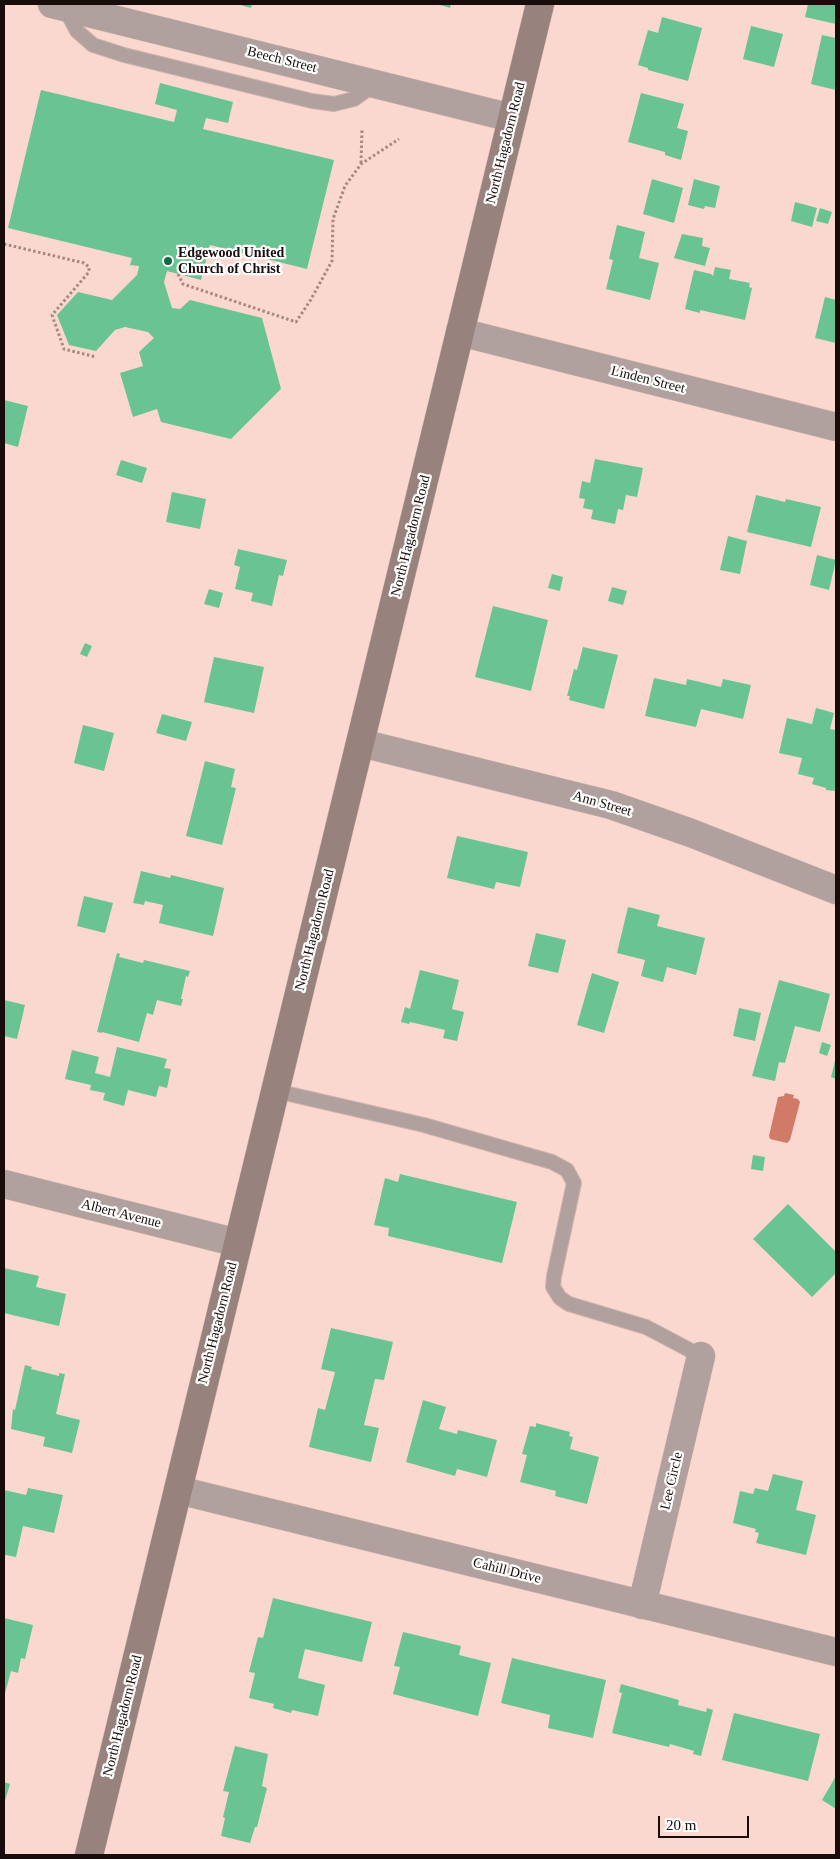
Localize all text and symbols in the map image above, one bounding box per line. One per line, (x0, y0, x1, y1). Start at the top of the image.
street label: Beech Street (245, 43, 319, 77)
street label: North Hagadorn Road (483, 81, 529, 205)
place label: Edgewood United Church of Christ (178, 245, 284, 278)
marker: Edgewood United Church of Christ (162, 255, 174, 267)
street label: Linden Street (609, 363, 687, 397)
street label: North Hagadorn Road (388, 474, 434, 598)
street label: Ann Street (571, 788, 633, 820)
street label: North Hagadorn Road (292, 868, 338, 992)
street label: Albert Avenue (79, 1196, 163, 1232)
street label: North Hagadorn Road (195, 1261, 241, 1385)
street label: Lee Circle (657, 1451, 687, 1511)
street label: Cahill Drive (471, 1554, 543, 1588)
street label: North Hagadorn Road (100, 1654, 146, 1778)
scale bar (660, 1806, 751, 1838)
text: 20 m (666, 1817, 696, 1833)

